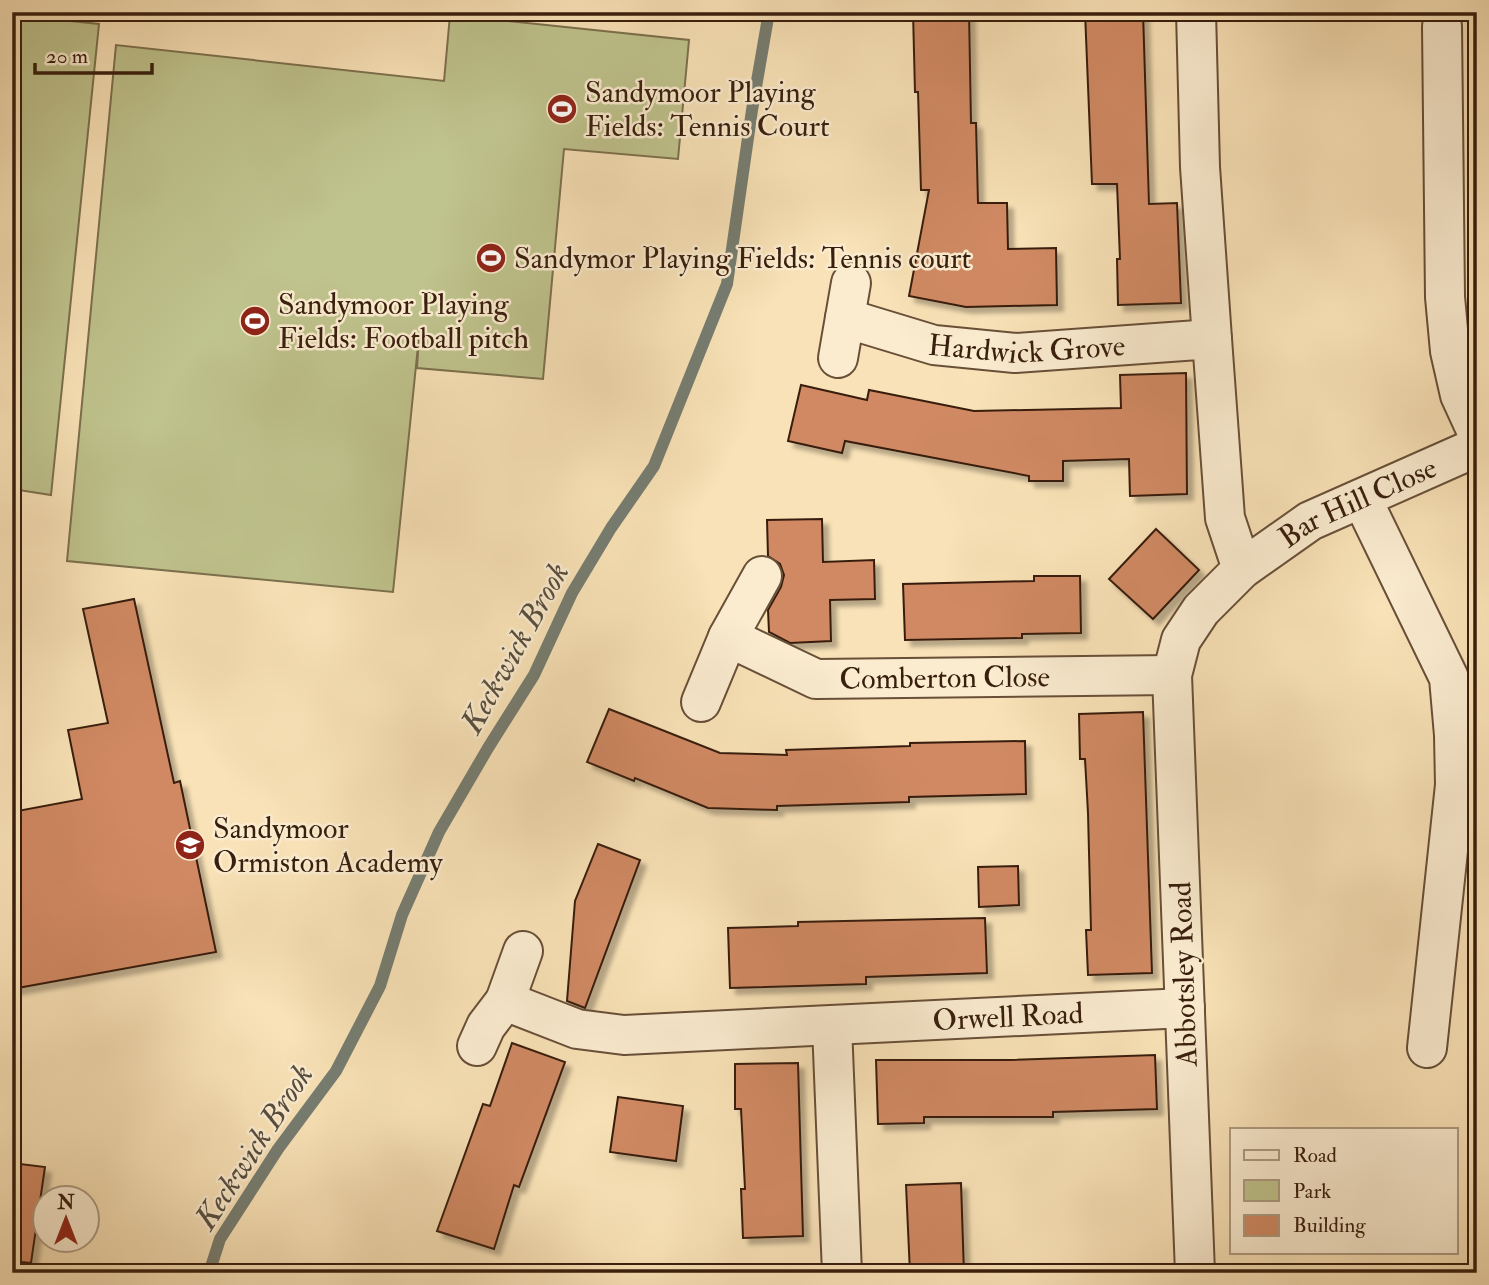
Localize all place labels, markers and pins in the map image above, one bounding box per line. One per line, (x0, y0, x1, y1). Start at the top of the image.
place label: Sandymoor Playing Fields: Tennis Court (585, 74, 830, 145)
sports icon: Sandymoor Playing Fields: Tennis Court (545, 92, 579, 126)
place label: Sandymor Playing Fields: Tennis court (514, 240, 971, 277)
sports icon: Sandymor Playing Fields: Tennis court (474, 241, 508, 275)
place label: Sandymoor Playing Fields: Football pitch (278, 286, 529, 357)
sports icon: Sandymoor Playing Fields: Football pitch (238, 304, 272, 338)
place label: Sandymoor Ormiston Academy (213, 810, 444, 881)
school or university icon: Sandymoor Ormiston Academy (173, 828, 207, 862)

